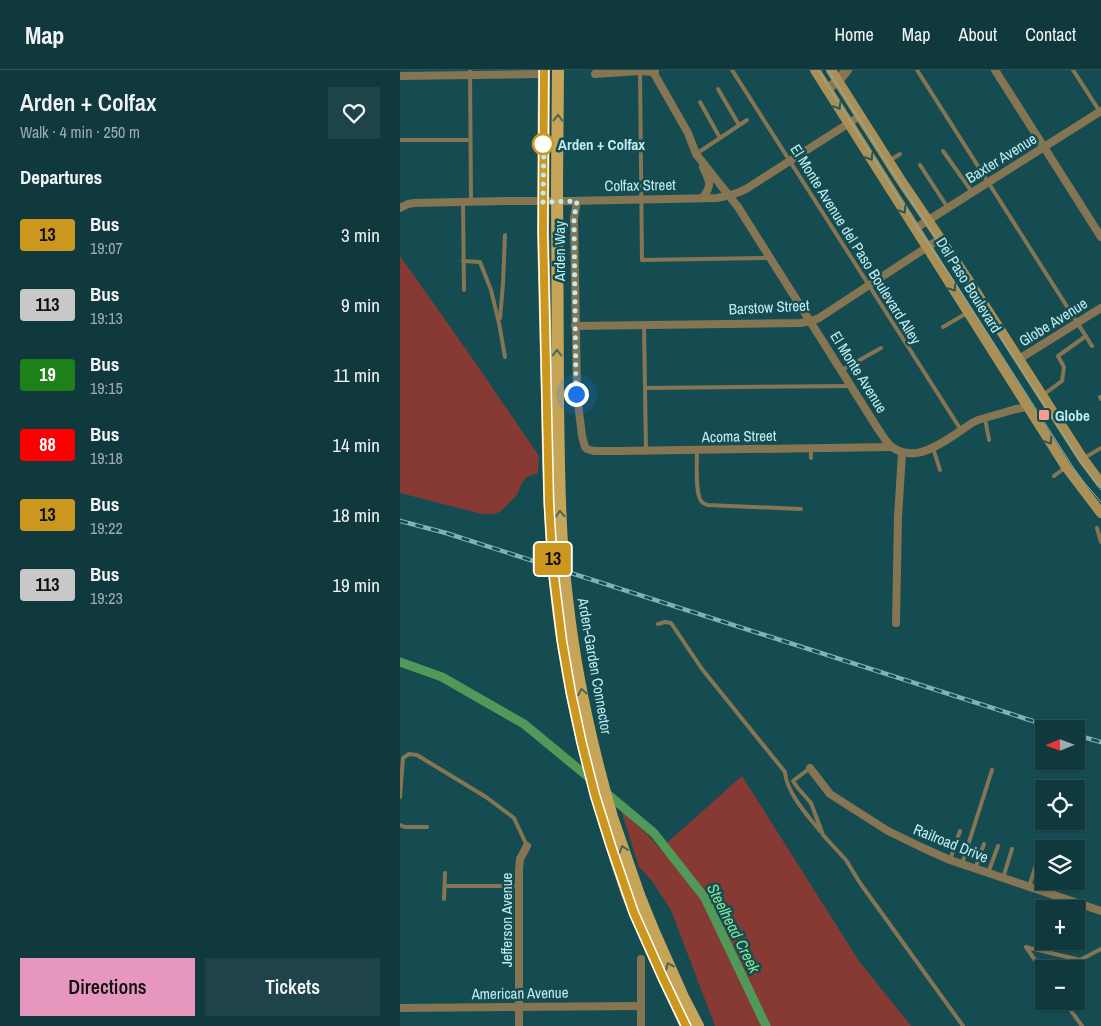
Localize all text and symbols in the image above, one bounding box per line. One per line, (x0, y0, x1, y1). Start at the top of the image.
text: Map (25, 19, 64, 51)
text: Home (834, 22, 874, 47)
text: Map (902, 22, 931, 47)
text: About (959, 22, 997, 47)
text: Contact (1025, 22, 1076, 47)
text: Arden + Colfax (20, 86, 157, 118)
button: heart (328, 87, 380, 139)
one-way arrow (831, 101, 841, 110)
one-way arrow (553, 113, 563, 121)
text: Walk · 4 min · 250 m (20, 121, 140, 143)
street label: Baxter Avenue (962, 128, 1041, 188)
marker: Arden + Colfax (532, 133, 554, 155)
place label: Arden + Colfax (558, 134, 645, 155)
street label: El Monte Avenue del Paso Boulevard Alley (786, 140, 927, 349)
one-way arrow (864, 152, 873, 161)
text: Departures (20, 164, 102, 190)
street label: Colfax Street (604, 174, 676, 196)
one-way arrow (897, 204, 907, 213)
text: Bus (90, 211, 119, 237)
street label: Arden Way (549, 220, 570, 282)
text: 13 (39, 222, 56, 247)
text: 3 min (341, 222, 380, 248)
street label: Del Paso Boulevard (931, 233, 1007, 337)
text: 19:07 (90, 237, 123, 259)
text: Bus (90, 281, 119, 307)
one-way arrow (947, 283, 957, 292)
text: 113 (36, 292, 59, 317)
text: 9 min (341, 292, 380, 318)
street label: Globe Avenue (1015, 293, 1091, 351)
street label: Barstow Street (728, 294, 810, 320)
text: 19:13 (90, 307, 123, 329)
street label: El Monte Avenue (826, 327, 893, 417)
one-way arrow (552, 349, 562, 356)
text: Bus (90, 351, 119, 377)
text: 19 (39, 362, 56, 387)
text: 11 min (334, 362, 380, 388)
text: 19:15 (90, 377, 123, 399)
your location (564, 382, 589, 407)
place label: Globe (1055, 405, 1090, 426)
marker: Globe (1037, 408, 1051, 422)
text: Bus (90, 421, 119, 447)
street label: Acoma Street (701, 425, 777, 447)
text: 88 (39, 432, 56, 457)
text: 14 min (332, 432, 380, 458)
one-way arrow (1043, 435, 1052, 445)
text: 19:18 (90, 447, 123, 469)
text: Bus (90, 491, 119, 517)
text: 13 (39, 502, 56, 527)
text: 18 min (332, 502, 380, 528)
one-way arrow (555, 510, 566, 518)
text: 19:22 (90, 517, 123, 539)
line badge: 13 (530, 543, 576, 575)
text: 13 (545, 546, 561, 571)
text: Bus (90, 561, 119, 587)
text: 113 (36, 572, 59, 597)
text: 19 min (332, 572, 380, 598)
text: 19:23 (90, 587, 123, 609)
street label: Arden-Garden Connector (572, 595, 617, 736)
one-way arrow (577, 688, 587, 697)
north arrow (1035, 720, 1085, 770)
map controls (1035, 720, 1085, 1010)
button: locate (1035, 780, 1085, 830)
street label: Railroad Drive (910, 818, 992, 868)
button: layers (1035, 840, 1085, 890)
one-way arrow (619, 846, 629, 854)
street label: Jefferson Avenue (496, 873, 517, 967)
water label: Steelhead Creek (702, 879, 766, 977)
button: + (1035, 900, 1085, 950)
button: Directions (20, 958, 195, 1016)
button: Tickets (205, 958, 380, 1016)
button: − (1035, 960, 1085, 1010)
one-way arrow (665, 962, 676, 971)
street label: American Avenue (470, 982, 569, 1004)

